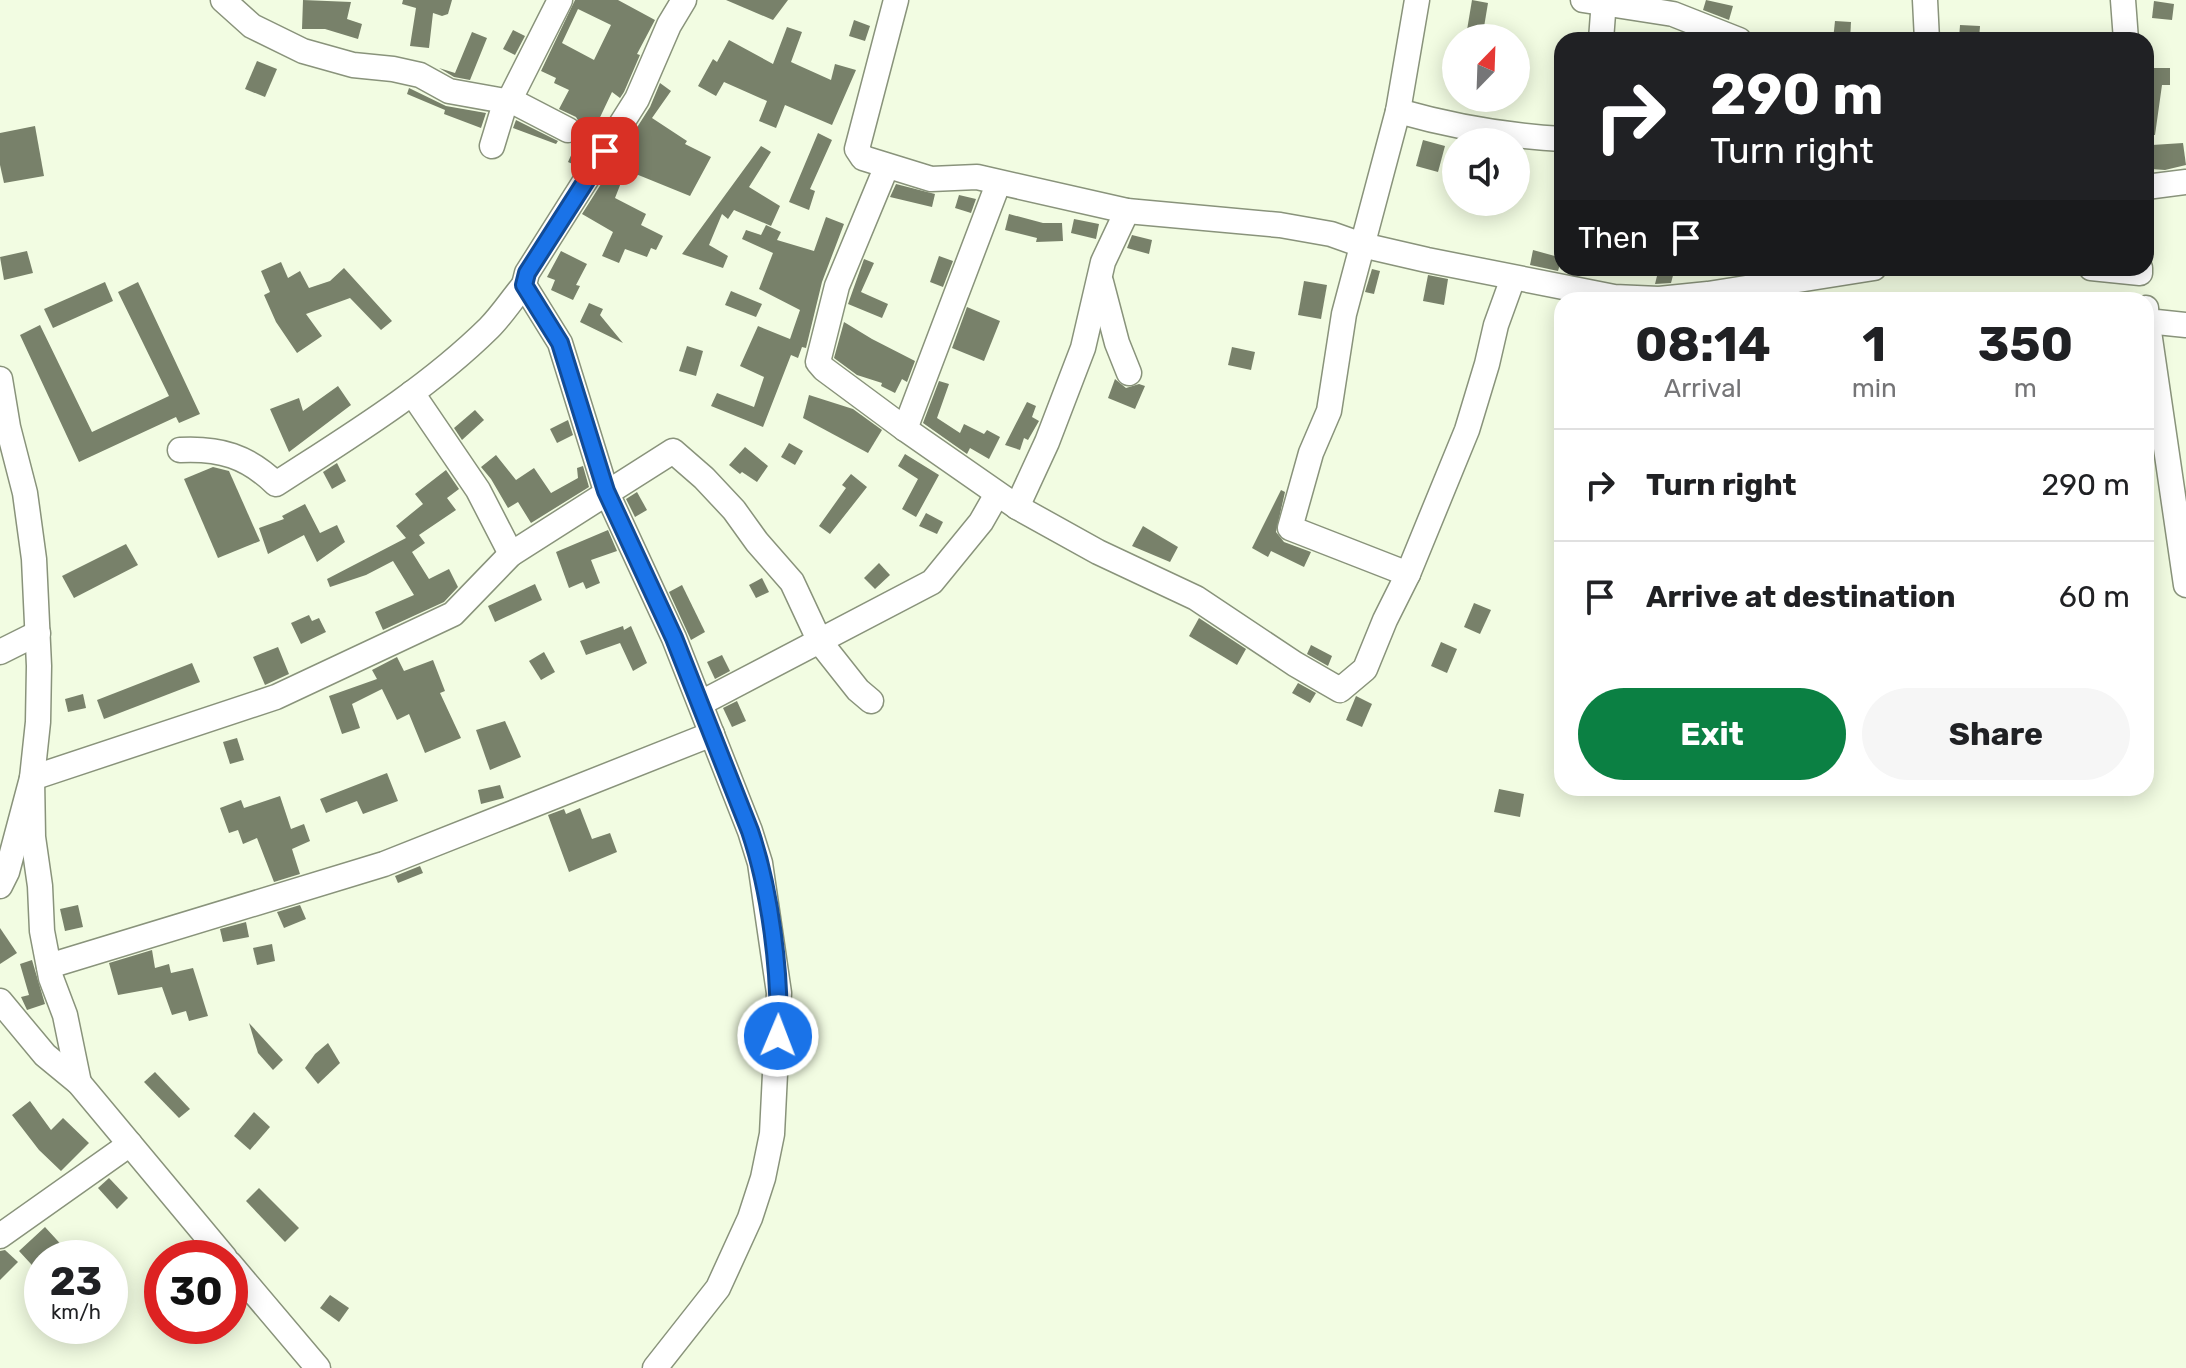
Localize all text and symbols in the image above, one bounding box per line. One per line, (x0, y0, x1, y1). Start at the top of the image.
north arrow (1442, 24, 1530, 112)
map controls (1442, 24, 1530, 216)
text: 290 m (1710, 62, 1884, 128)
icon: right (1578, 64, 1682, 168)
pin (571, 117, 639, 185)
button: sound (1442, 128, 1530, 216)
icon: arrive (583, 129, 627, 173)
text: Turn right (1710, 129, 1874, 172)
icon: arrive (1664, 216, 1708, 260)
text: Then (1578, 220, 1648, 256)
text: 08:14 (1635, 316, 1771, 373)
text: 1 (1862, 316, 1886, 373)
text: 350 (1978, 316, 2073, 373)
text: Arrival (1664, 373, 1742, 404)
text: min (1852, 373, 1897, 404)
text: m (2014, 373, 2037, 404)
icon: right (1578, 463, 1622, 507)
text: Turn right (1646, 467, 1797, 503)
text: 290 m (2042, 467, 2130, 503)
icon: arrive (1578, 575, 1622, 619)
text: Arrive at destination (1646, 579, 1956, 615)
text: 60 m (2059, 579, 2130, 615)
button: Exit (1578, 688, 1846, 780)
button: Share (1862, 688, 2130, 780)
position arrow (736, 994, 820, 1078)
speed limit sign: 30 (144, 1240, 248, 1344)
text: 23 (50, 1258, 102, 1305)
text: km/h (51, 1300, 101, 1324)

